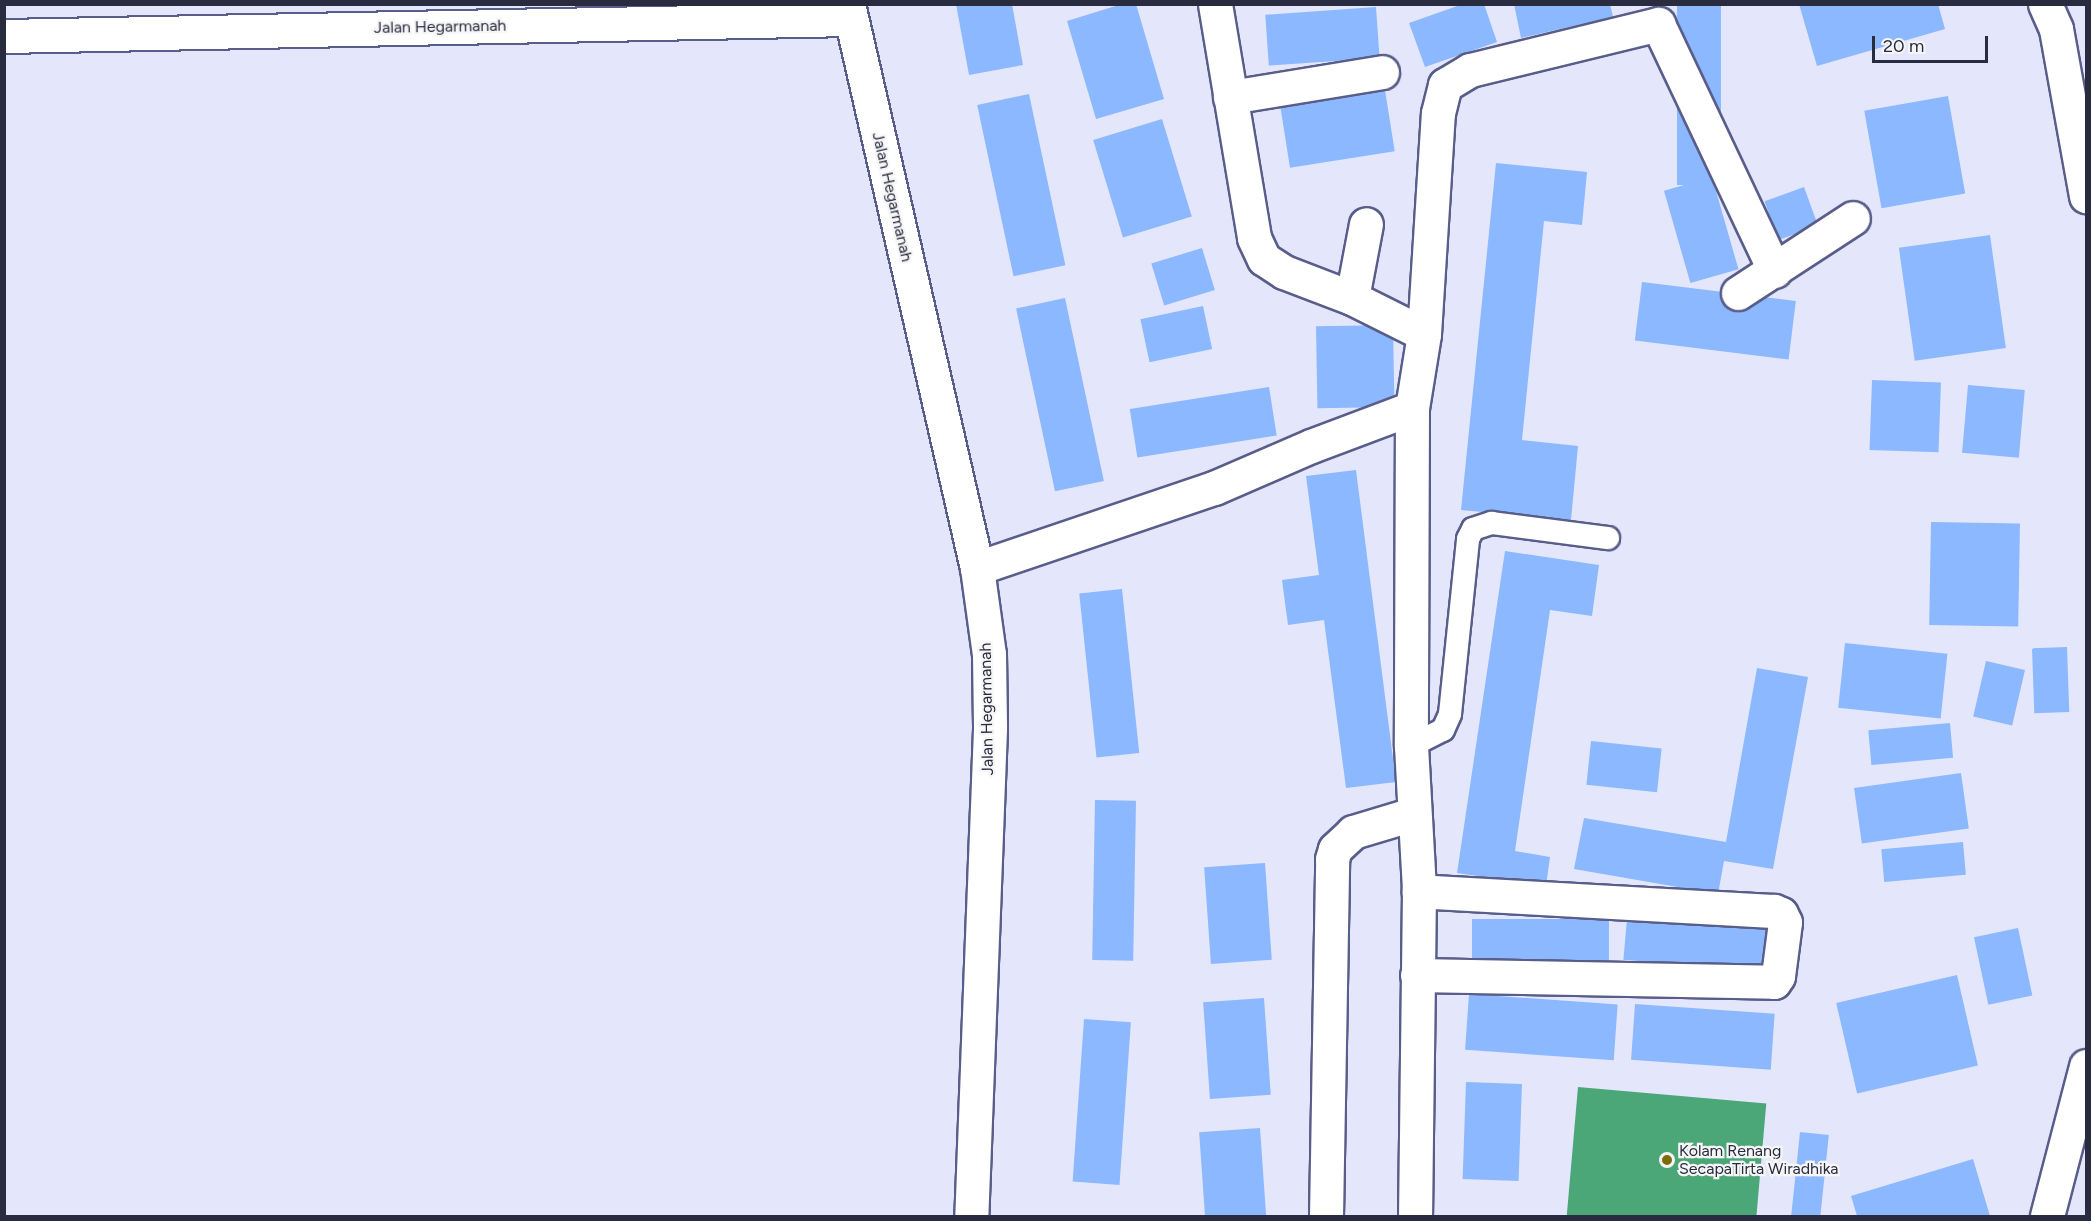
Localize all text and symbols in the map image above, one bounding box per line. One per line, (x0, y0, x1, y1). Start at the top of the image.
street label: Jalan Hegarmanah (374, 16, 506, 38)
scale bar (1875, 24, 1990, 62)
text: 20 m (1883, 35, 1924, 57)
street label: Jalan Hegarmanah (868, 130, 916, 264)
street label: Jalan Hegarmanah (976, 643, 998, 775)
place label: Kolam Renang SecapaTirta Wiradhika (1679, 1141, 1838, 1179)
marker: Kolam Renang SecapaTirta Wiradhika (1660, 1153, 1674, 1167)

